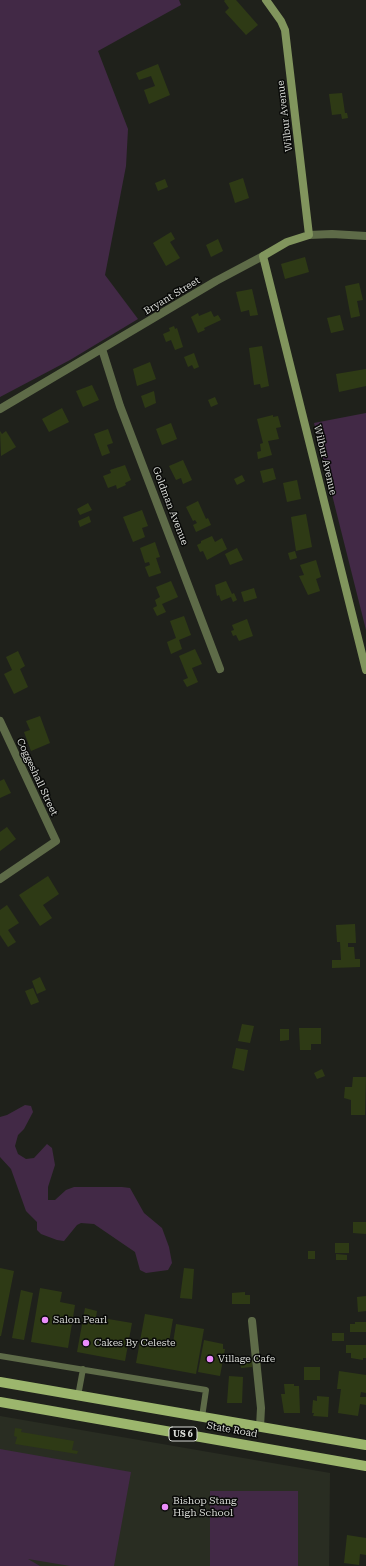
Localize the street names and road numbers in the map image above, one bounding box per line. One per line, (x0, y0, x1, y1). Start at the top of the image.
street label: Wilbur Avenue (275, 80, 295, 152)
street label: Bryant Street (142, 274, 202, 318)
street label: Wilbur Avenue (311, 424, 339, 496)
street label: Goldman Avenue (150, 465, 190, 547)
street label: Coggeshall Street (14, 736, 60, 818)
street label: State Road (206, 1420, 258, 1440)
road number: US 6 (169, 1427, 197, 1441)

